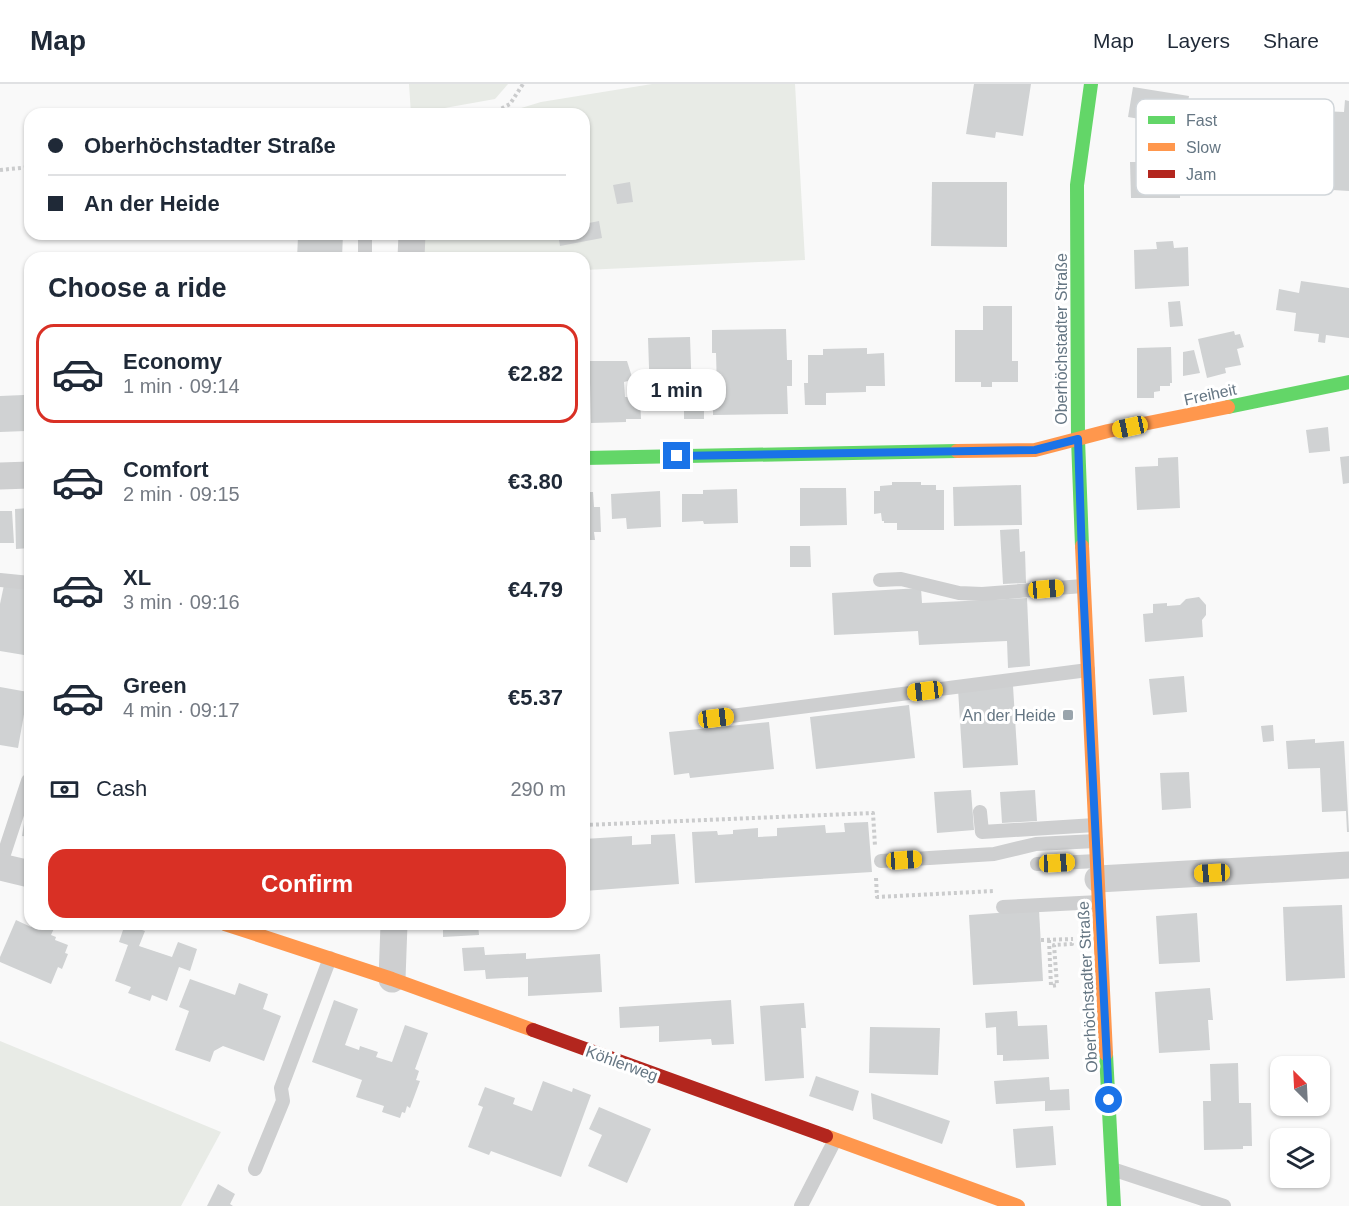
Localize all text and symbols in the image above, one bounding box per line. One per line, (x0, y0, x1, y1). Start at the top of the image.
text: Map (30, 25, 86, 56)
text: Map (1093, 29, 1134, 52)
text: Layers (1167, 29, 1230, 52)
text: Share (1263, 29, 1319, 52)
legend (1136, 99, 1334, 195)
text: Fast (1186, 112, 1218, 129)
text: Oberhöchstadter Straße (84, 133, 336, 158)
text: Slow (1186, 139, 1221, 156)
text: Jam (1186, 166, 1216, 183)
text: An der Heide (84, 191, 220, 216)
street label: Oberhöchstadter Straße (1053, 253, 1070, 425)
text: Choose a ride (48, 273, 227, 303)
icon: car (51, 347, 105, 401)
text: Economy (123, 349, 222, 374)
text: €2.82 (508, 361, 563, 386)
callout: 1 min (628, 369, 726, 411)
text: 1 min · 09:14 (123, 375, 240, 397)
text: 1 min (650, 379, 703, 401)
street label: Freiheit (1182, 381, 1239, 408)
car (1111, 414, 1149, 440)
route end (663, 442, 690, 469)
icon: car (51, 455, 105, 509)
text: Comfort (123, 457, 209, 482)
text: €3.80 (508, 469, 563, 494)
text: 2 min · 09:15 (123, 483, 240, 505)
icon: car (51, 563, 105, 617)
text: XL (123, 565, 151, 590)
text: €4.79 (508, 577, 563, 602)
car (1027, 578, 1065, 600)
text: 3 min · 09:16 (123, 591, 240, 613)
icon: car (51, 671, 105, 725)
text: Green (123, 673, 187, 698)
car (906, 680, 944, 702)
text: €5.37 (508, 685, 563, 710)
text: 4 min · 09:17 (123, 699, 240, 721)
car (697, 707, 735, 729)
place label: An der Heide (963, 707, 1056, 724)
marker: An der Heide (1061, 708, 1075, 722)
icon: cash (48, 773, 81, 806)
text: Cash (96, 776, 147, 801)
text: 290 m (510, 778, 566, 800)
button: Confirm (48, 849, 566, 918)
car (885, 850, 923, 870)
car (1039, 853, 1075, 873)
car (1194, 863, 1230, 883)
street label: Oberhöchstadter Straße (1075, 901, 1100, 1073)
street label: Köhlerweg (583, 1043, 660, 1084)
north arrow (1270, 1056, 1330, 1116)
map controls (1270, 1056, 1330, 1188)
route start (1095, 1086, 1122, 1113)
button: layers (1270, 1128, 1330, 1188)

